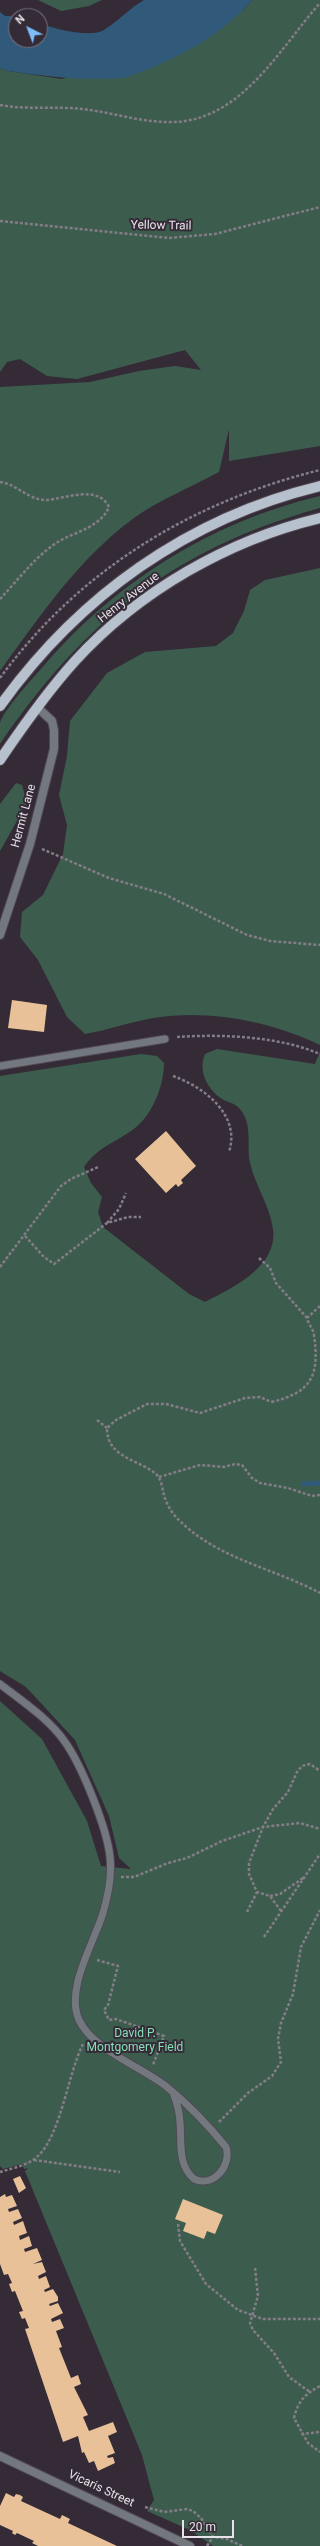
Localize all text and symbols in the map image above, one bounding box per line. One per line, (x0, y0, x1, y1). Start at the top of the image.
north arrow (8, 8, 48, 48)
text: N (13, 12, 28, 27)
street label: Yellow Trail (130, 218, 192, 234)
street label: Henry Avenue (96, 570, 162, 626)
street label: Hermit Lane (9, 783, 39, 849)
park label: David P. Montgomery Field (87, 2027, 183, 2055)
street label: Vicaris Street (66, 2467, 136, 2511)
scale bar (184, 2512, 236, 2538)
text: 20 m (189, 2520, 216, 2534)

